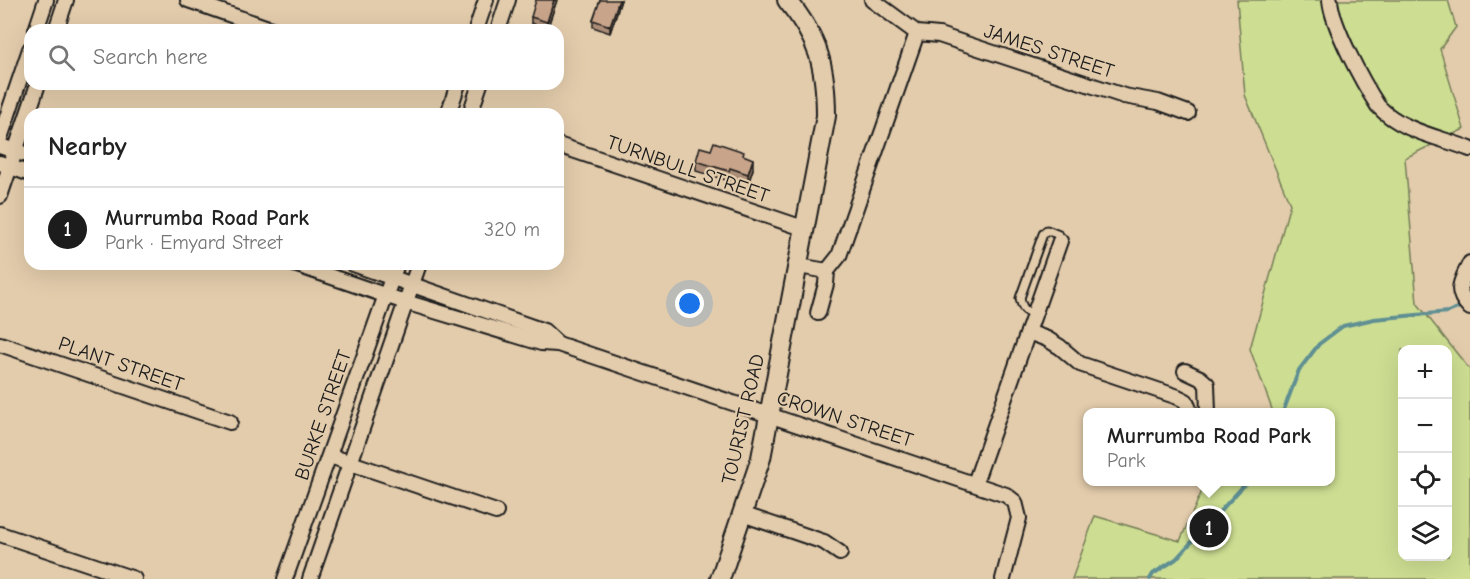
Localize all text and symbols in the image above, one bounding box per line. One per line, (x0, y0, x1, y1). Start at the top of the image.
street label: JAMES STREET (981, 19, 1117, 83)
search box (24, 24, 564, 90)
icon: search (45, 41, 78, 74)
text: Search here (93, 44, 208, 70)
street label: TURNBULL STREET (604, 130, 773, 208)
text: Nearby (48, 132, 127, 162)
text: Murrumba Road Park (105, 205, 309, 231)
text: 1 (64, 218, 71, 241)
text: 320 m (484, 218, 540, 241)
text: Park · Emyard Street (105, 231, 282, 254)
your location (675, 289, 704, 318)
street label: PLANT STREET (55, 332, 187, 396)
map controls (1398, 345, 1452, 561)
button: + (1398, 345, 1452, 399)
street label: BURKE STREET (290, 346, 356, 483)
street label: TOURIST ROAD (717, 352, 769, 486)
street label: CROWN STREET (774, 386, 916, 452)
button: − (1398, 399, 1452, 453)
popup (1083, 408, 1335, 486)
text: Murrumba Road Park (1107, 423, 1311, 449)
text: Park (1107, 449, 1145, 472)
button: locate (1398, 453, 1452, 507)
pin: 1 (1190, 506, 1228, 550)
button: layers (1398, 507, 1452, 561)

